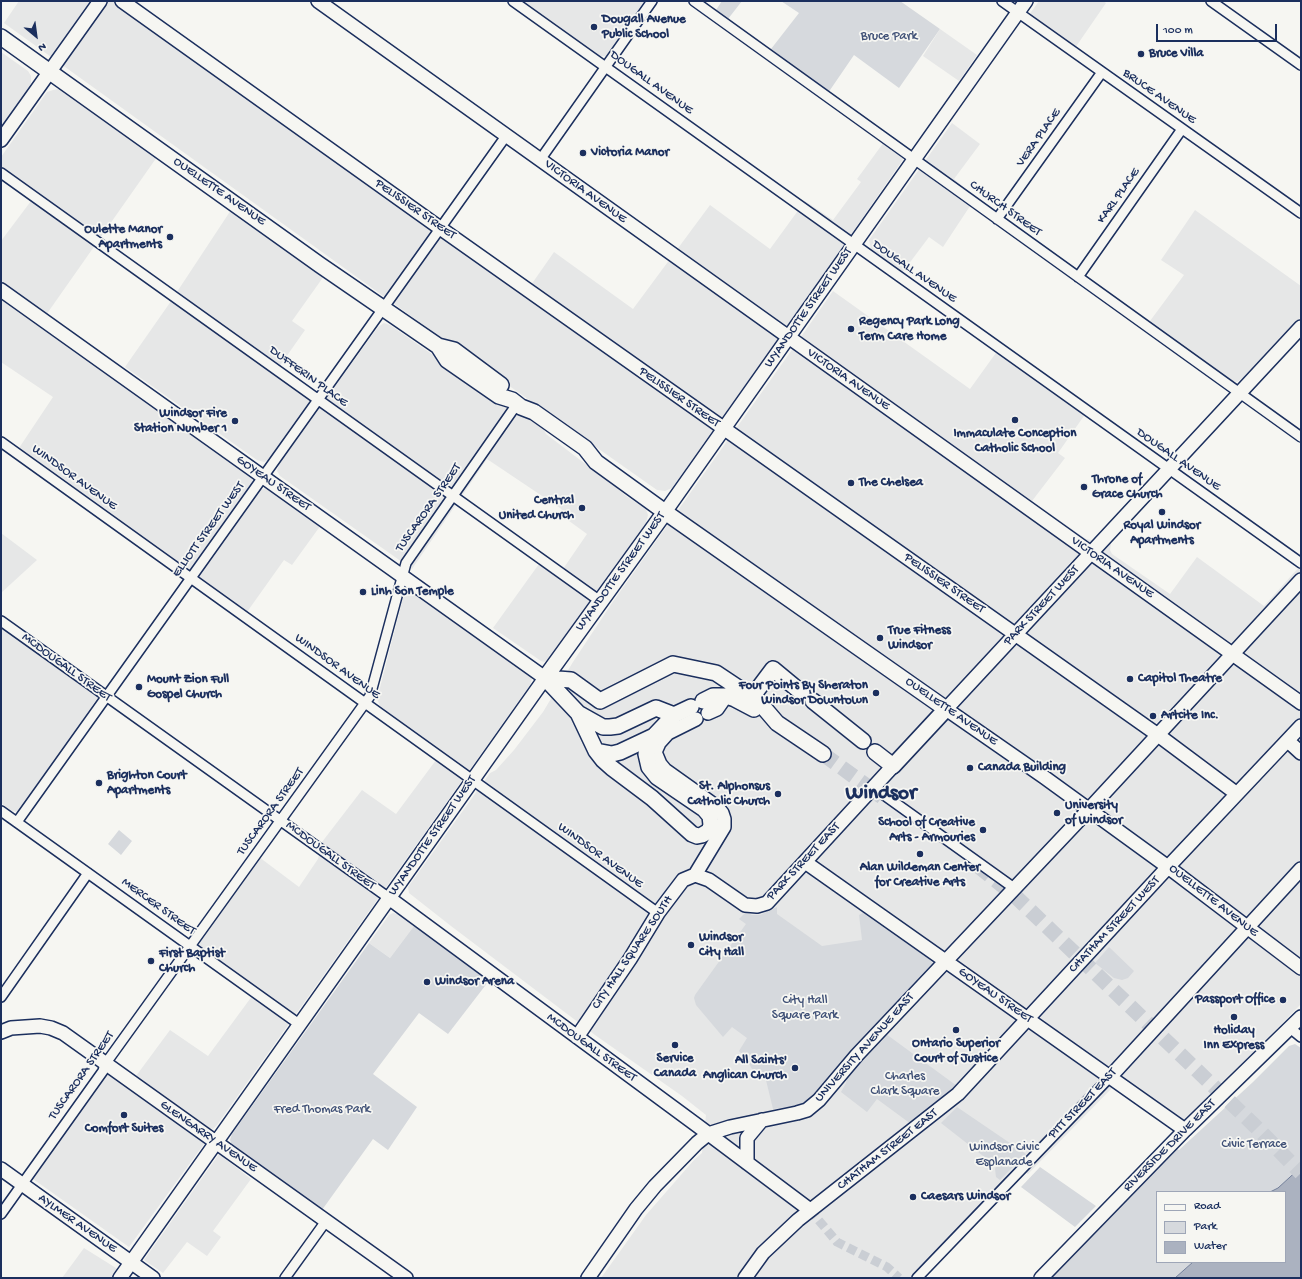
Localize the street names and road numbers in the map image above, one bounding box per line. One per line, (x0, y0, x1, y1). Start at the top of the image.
street label: DOUGALL AVENUE (606, 47, 696, 119)
street label: BRUCE AVENUE (1119, 66, 1199, 128)
street label: VERA PLACE (1013, 106, 1065, 170)
street label: OUELLETTE AVENUE (170, 154, 268, 230)
street label: VICTORIA AVENUE (541, 157, 629, 227)
street label: KARL PLACE (1094, 165, 1144, 227)
street label: PELISSIER STREET (371, 176, 459, 244)
street label: CHURCH STREET (966, 178, 1044, 240)
street label: DOUGALL AVENUE (869, 237, 959, 307)
street label: WYANDOTTE STREET WEST (762, 245, 856, 371)
street label: DUFFERIN PLACE (266, 343, 350, 411)
street label: VICTORIA AVENUE (803, 346, 893, 414)
street label: PELISSIER STREET (635, 364, 723, 432)
street label: DOUGALL AVENUE (1133, 425, 1223, 495)
street label: WINDSOR AVENUE (28, 442, 120, 514)
street label: GOYEAU STREET (233, 453, 313, 515)
street label: TUSCARORA STREET (393, 461, 465, 555)
street label: ELLIOTT STREET WEST (169, 479, 249, 581)
street label: WYANDOTTE STREET WEST (573, 510, 669, 634)
street label: VICTORIA AVENUE (1067, 534, 1157, 602)
street label: PELISSIER STREET (900, 550, 988, 618)
street label: PARK STREET WEST (1001, 563, 1083, 649)
street label: MCDOUGALL STREET (18, 630, 114, 706)
street label: WINDSOR AVENUE (291, 631, 383, 703)
street label: OUELLETTE AVENUE (902, 674, 1000, 750)
street label: TUSCARORA STREET (234, 765, 308, 859)
street label: WYANDOTTE STREET WEST (386, 773, 480, 899)
street label: MCDOUGALL STREET (282, 818, 378, 894)
street label: WINDSOR AVENUE (554, 820, 646, 892)
street label: PARK STREET EAST (764, 820, 844, 904)
street label: OUELLETTE AVENUE (1165, 861, 1261, 941)
street label: CHATHAM STREET WEST (1066, 873, 1164, 977)
street label: MERCER STREET (118, 875, 198, 939)
street label: CITY HALL SQUARE SOUTH (589, 893, 677, 1013)
street label: GOYEAU STREET (955, 965, 1035, 1027)
street label: UNIVERSITY AVENUE EAST (812, 990, 918, 1106)
street label: MCDOUGALL STREET (543, 1010, 639, 1086)
street label: TUSCARORA STREET (46, 1029, 118, 1123)
street label: PITT STREET EAST (1045, 1065, 1121, 1143)
street label: RIVERSIDE DRIVE EAST (1120, 1096, 1220, 1196)
street label: GLENGARRY AVENUE (156, 1098, 260, 1176)
street label: CHATHAM STREET EAST (835, 1106, 941, 1194)
street label: AYLMER AVENUE (35, 1191, 119, 1257)

